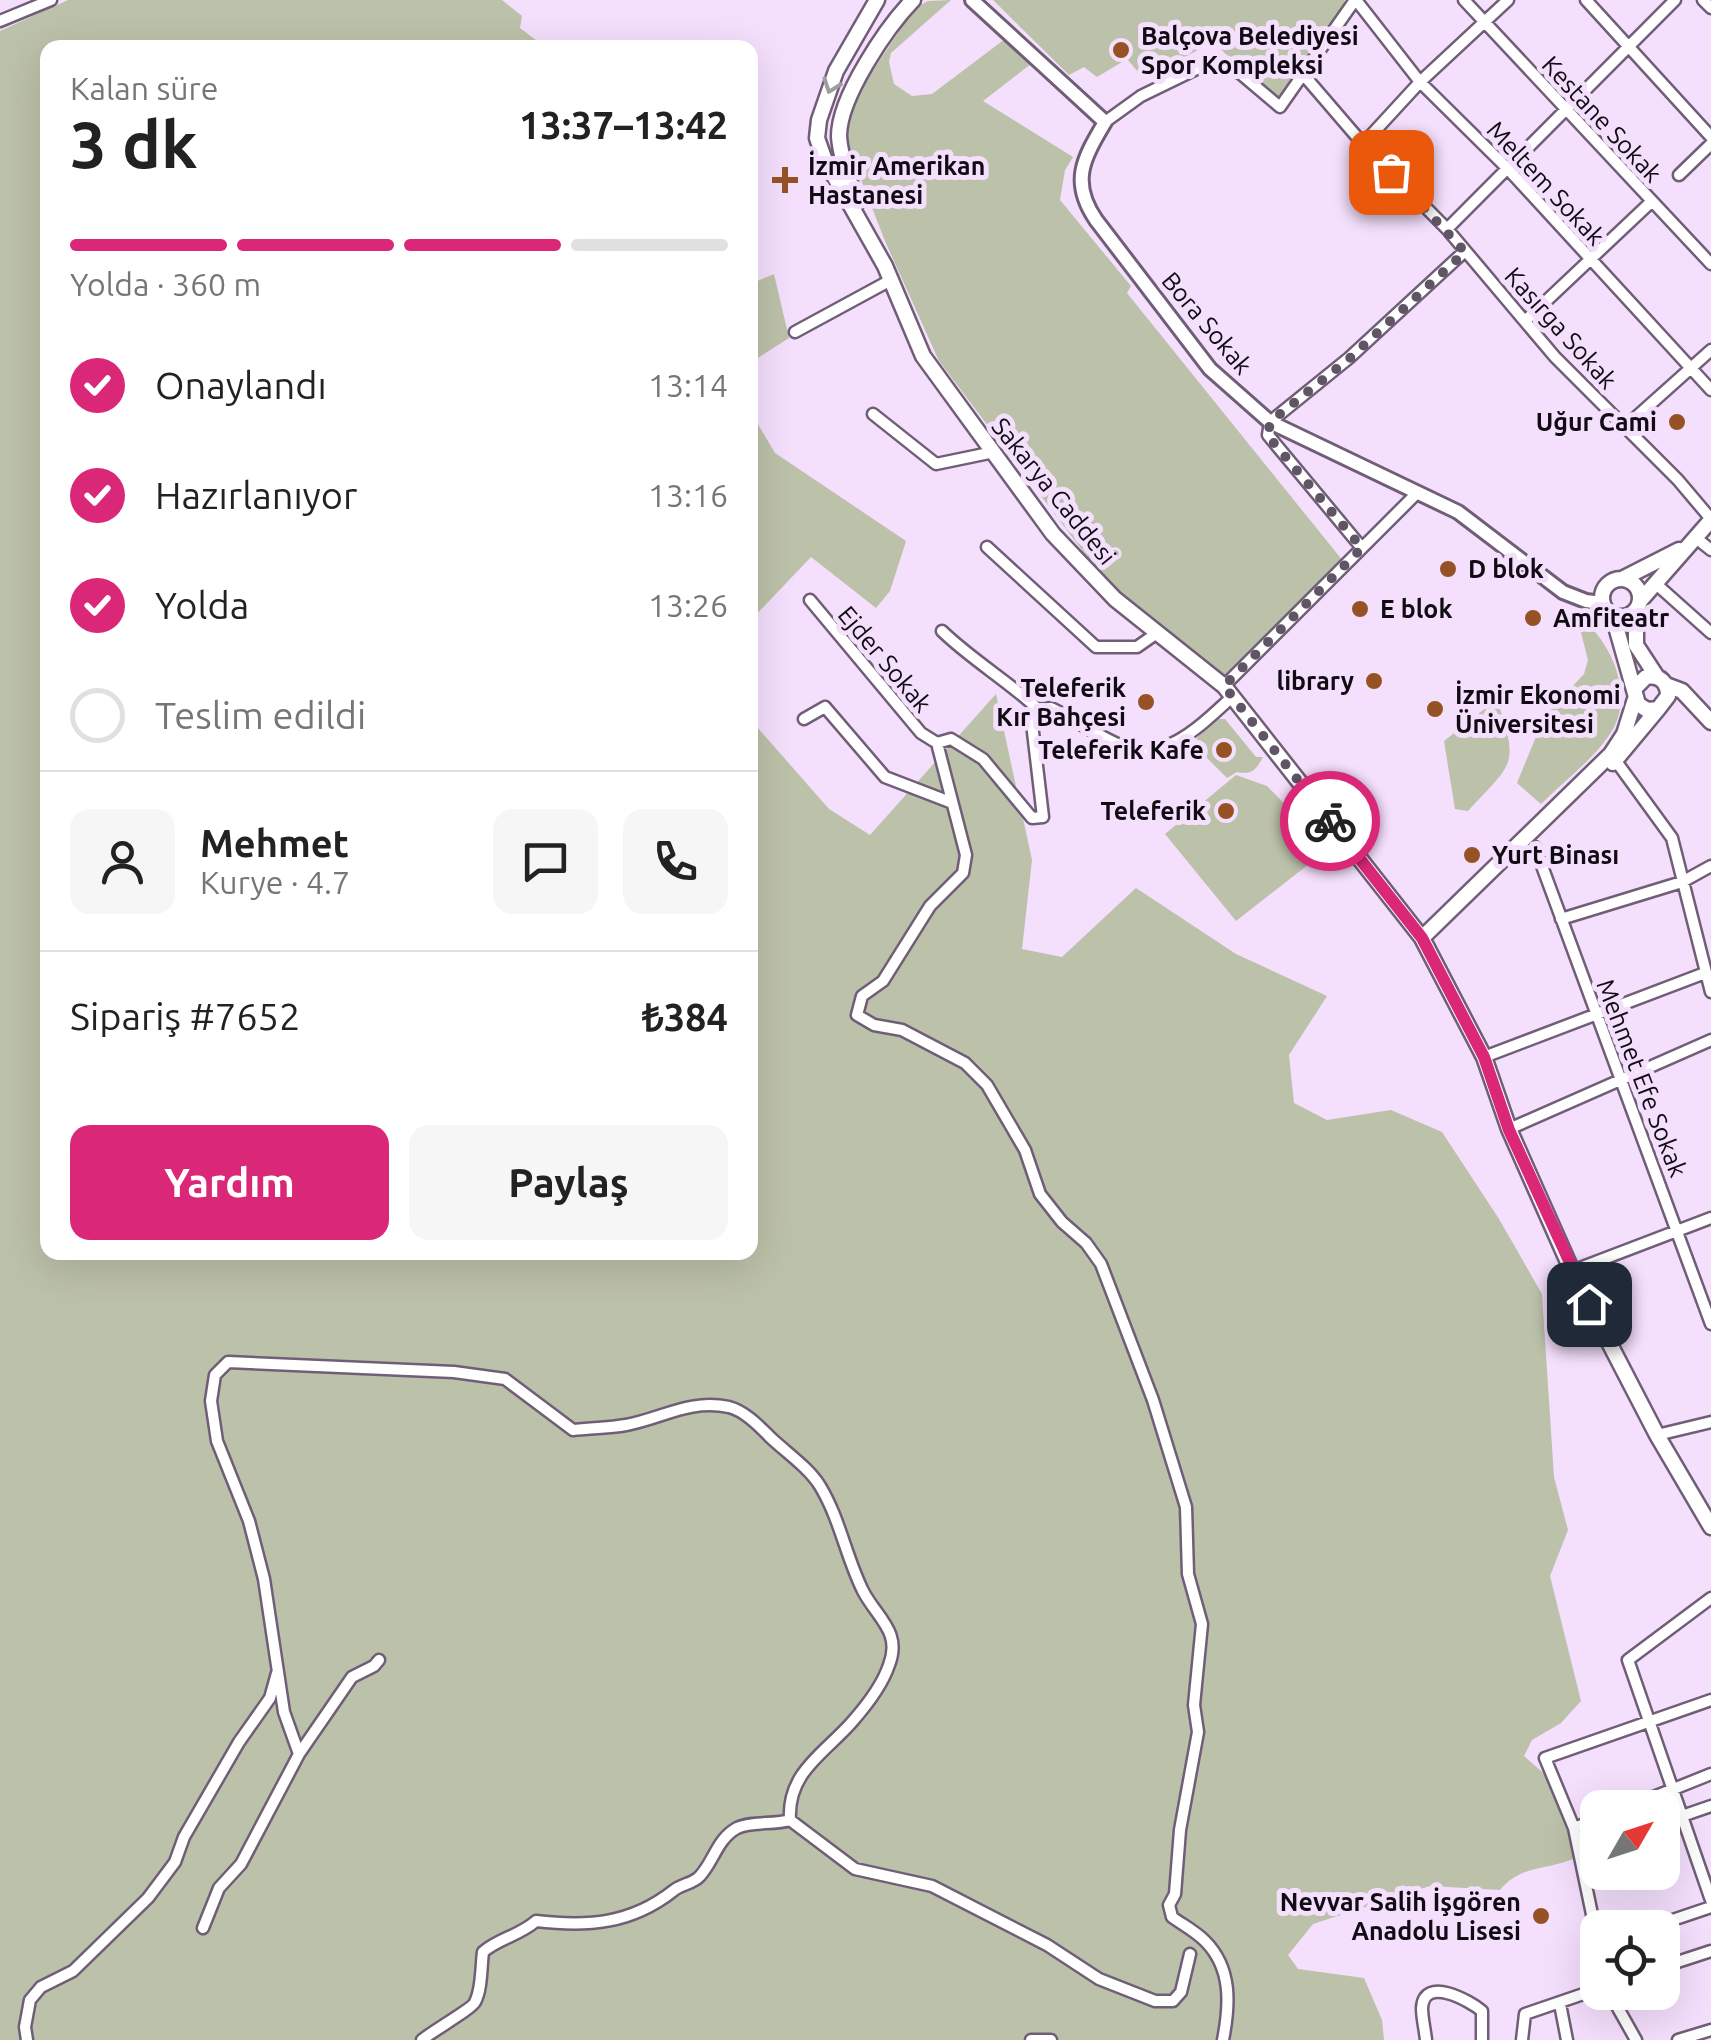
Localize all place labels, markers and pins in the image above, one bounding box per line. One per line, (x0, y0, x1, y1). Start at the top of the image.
place label: Balçova Belediyesi Spor Kompleksi (1141, 22, 1359, 79)
marker: Balçova Belediyesi Spor Kompleksi (1110, 39, 1132, 61)
pin (1349, 130, 1434, 215)
place label: İzmir Amerikan Hastanesi (808, 151, 985, 209)
marker: İzmir Amerikan Hastanesi (772, 167, 798, 193)
place label: Uğur Cami (1536, 408, 1657, 436)
marker: Uğur Cami (1666, 411, 1688, 433)
place label: D blok (1468, 555, 1544, 583)
marker: D blok (1437, 558, 1459, 580)
place label: E blok (1380, 595, 1452, 623)
marker: E blok (1349, 598, 1371, 620)
place label: Amfiteatr (1553, 604, 1670, 632)
marker: Amfiteatr (1522, 607, 1544, 629)
place label: library (1277, 667, 1354, 695)
marker: library (1363, 670, 1385, 692)
place label: Teleferik Kır Bahçesi (996, 674, 1126, 732)
place label: İzmir Ekonomi Üniversitesi (1455, 680, 1621, 738)
marker: Teleferik Kır Bahçesi (1135, 691, 1157, 713)
marker: İzmir Ekonomi Üniversitesi (1424, 698, 1446, 720)
place label: Teleferik Kafe (1038, 736, 1204, 764)
marker: Teleferik Kafe (1213, 739, 1235, 761)
place label: Teleferik (1101, 797, 1206, 825)
marker: Teleferik (1215, 800, 1237, 822)
place label: Yurt Binası (1492, 841, 1619, 869)
marker: Yurt Binası (1461, 844, 1483, 866)
pin (1547, 1262, 1632, 1347)
place label: Nevvar Salih İşgören Anadolu Lisesi (1280, 1887, 1521, 1945)
marker: Nevvar Salih İşgören Anadolu Lisesi (1530, 1905, 1552, 1927)

